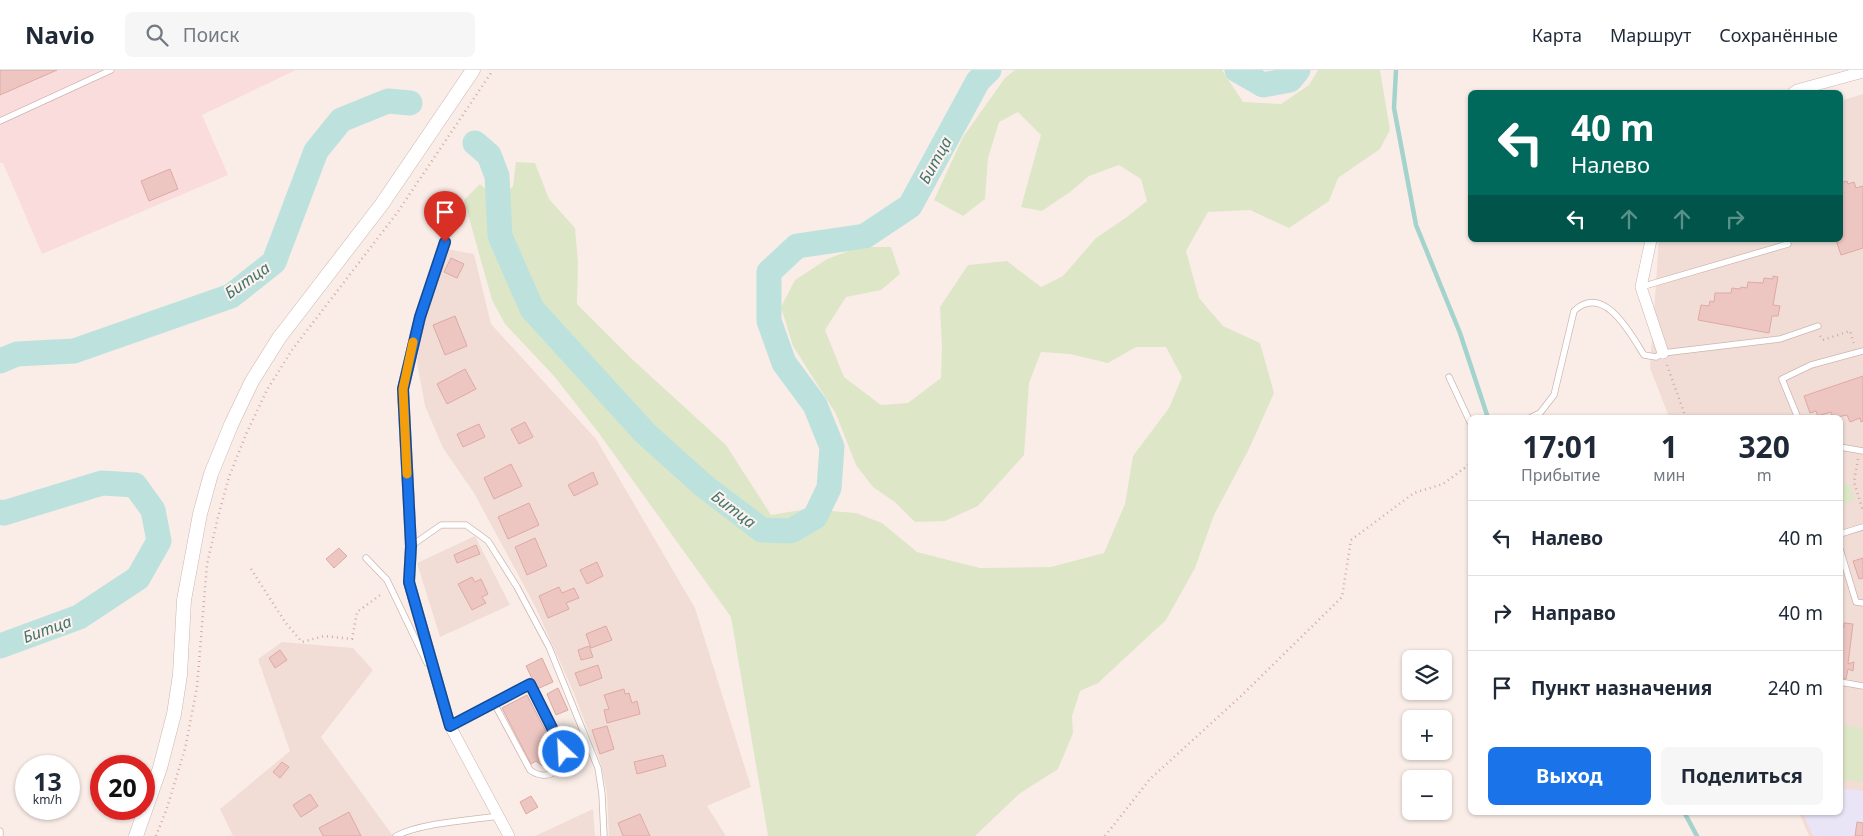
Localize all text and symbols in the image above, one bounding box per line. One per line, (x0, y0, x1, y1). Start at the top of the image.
search box (125, 12, 475, 57)
text: Navio (25, 18, 95, 51)
icon: search (143, 21, 171, 49)
text: Поиск (183, 22, 239, 48)
text: Карта (1532, 23, 1582, 47)
text: Маршрут (1610, 23, 1691, 47)
text: Сохранённые (1719, 23, 1838, 47)
text: 40 m (1571, 104, 1654, 151)
icon: left (1488, 110, 1553, 175)
water label: Битца (913, 133, 957, 187)
text: Налево (1571, 149, 1650, 179)
pin (424, 191, 466, 242)
icon: arrive (431, 198, 459, 226)
icon: left (1562, 205, 1590, 233)
icon: ahead (1615, 205, 1643, 233)
icon: ahead (1668, 205, 1696, 233)
icon: right (1721, 205, 1749, 233)
water label: Битца (220, 257, 274, 303)
text: 17:01 (1522, 426, 1599, 467)
text: 1 (1661, 426, 1678, 467)
text: 320 (1738, 426, 1790, 467)
text: Прибытие (1521, 464, 1600, 486)
text: мин (1653, 464, 1685, 486)
text: m (1757, 464, 1772, 486)
water label: Битца (707, 485, 761, 533)
icon: left (1488, 524, 1516, 552)
text: Налево (1531, 525, 1603, 551)
text: 40 m (1779, 525, 1823, 551)
icon: right (1488, 599, 1516, 627)
text: Направо (1531, 600, 1616, 626)
text: 40 m (1779, 600, 1823, 626)
water label: Битца (20, 610, 74, 648)
map controls (1402, 650, 1452, 820)
button: layers (1402, 650, 1452, 700)
icon: arrive (1488, 674, 1516, 702)
text: Пункт назначения (1531, 675, 1712, 701)
text: 240 m (1768, 675, 1823, 701)
button: + (1402, 710, 1452, 760)
position arrow (537, 725, 589, 777)
button: Выход (1488, 747, 1651, 805)
button: Поделиться (1661, 747, 1823, 805)
speed limit sign: 20 (90, 755, 155, 820)
text: 13 (33, 764, 62, 798)
button: − (1402, 770, 1452, 820)
text: km/h (33, 791, 62, 808)

